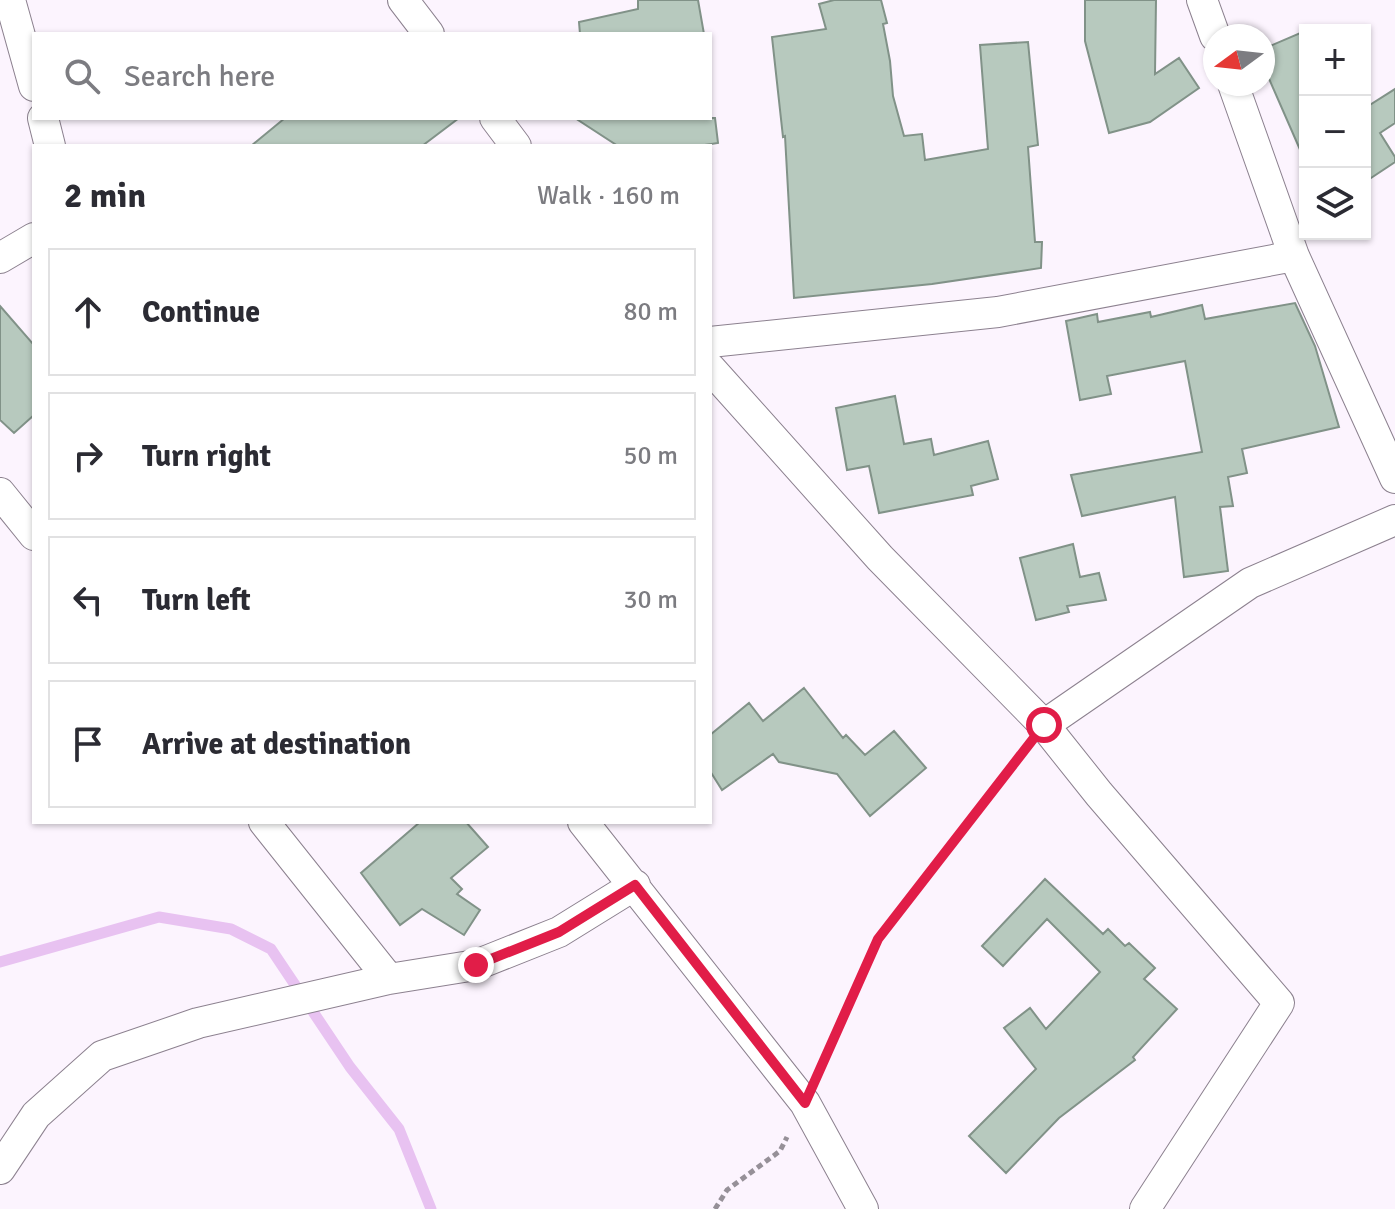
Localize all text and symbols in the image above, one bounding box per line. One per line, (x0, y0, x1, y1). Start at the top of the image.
north arrow (1203, 24, 1275, 96)
map controls (1299, 24, 1371, 240)
button: + (1299, 24, 1371, 96)
search box (32, 32, 712, 120)
icon: search (60, 54, 104, 98)
text: Search here (124, 58, 275, 95)
button: − (1299, 96, 1371, 168)
button: layers (1299, 168, 1371, 240)
text: 2 min (64, 175, 146, 217)
text: Walk · 160 m (537, 180, 680, 212)
icon: ahead (66, 290, 110, 334)
text: Continue (142, 294, 260, 331)
text: 80 m (623, 296, 678, 328)
icon: right (66, 434, 110, 478)
text: Turn right (142, 438, 271, 475)
text: 50 m (623, 440, 678, 472)
icon: left (66, 578, 110, 622)
text: Turn left (142, 582, 251, 619)
text: 30 m (623, 584, 678, 616)
route start (1026, 707, 1062, 743)
icon: arrive (66, 722, 110, 766)
text: Arrive at destination (142, 726, 411, 763)
route end (458, 947, 494, 983)

